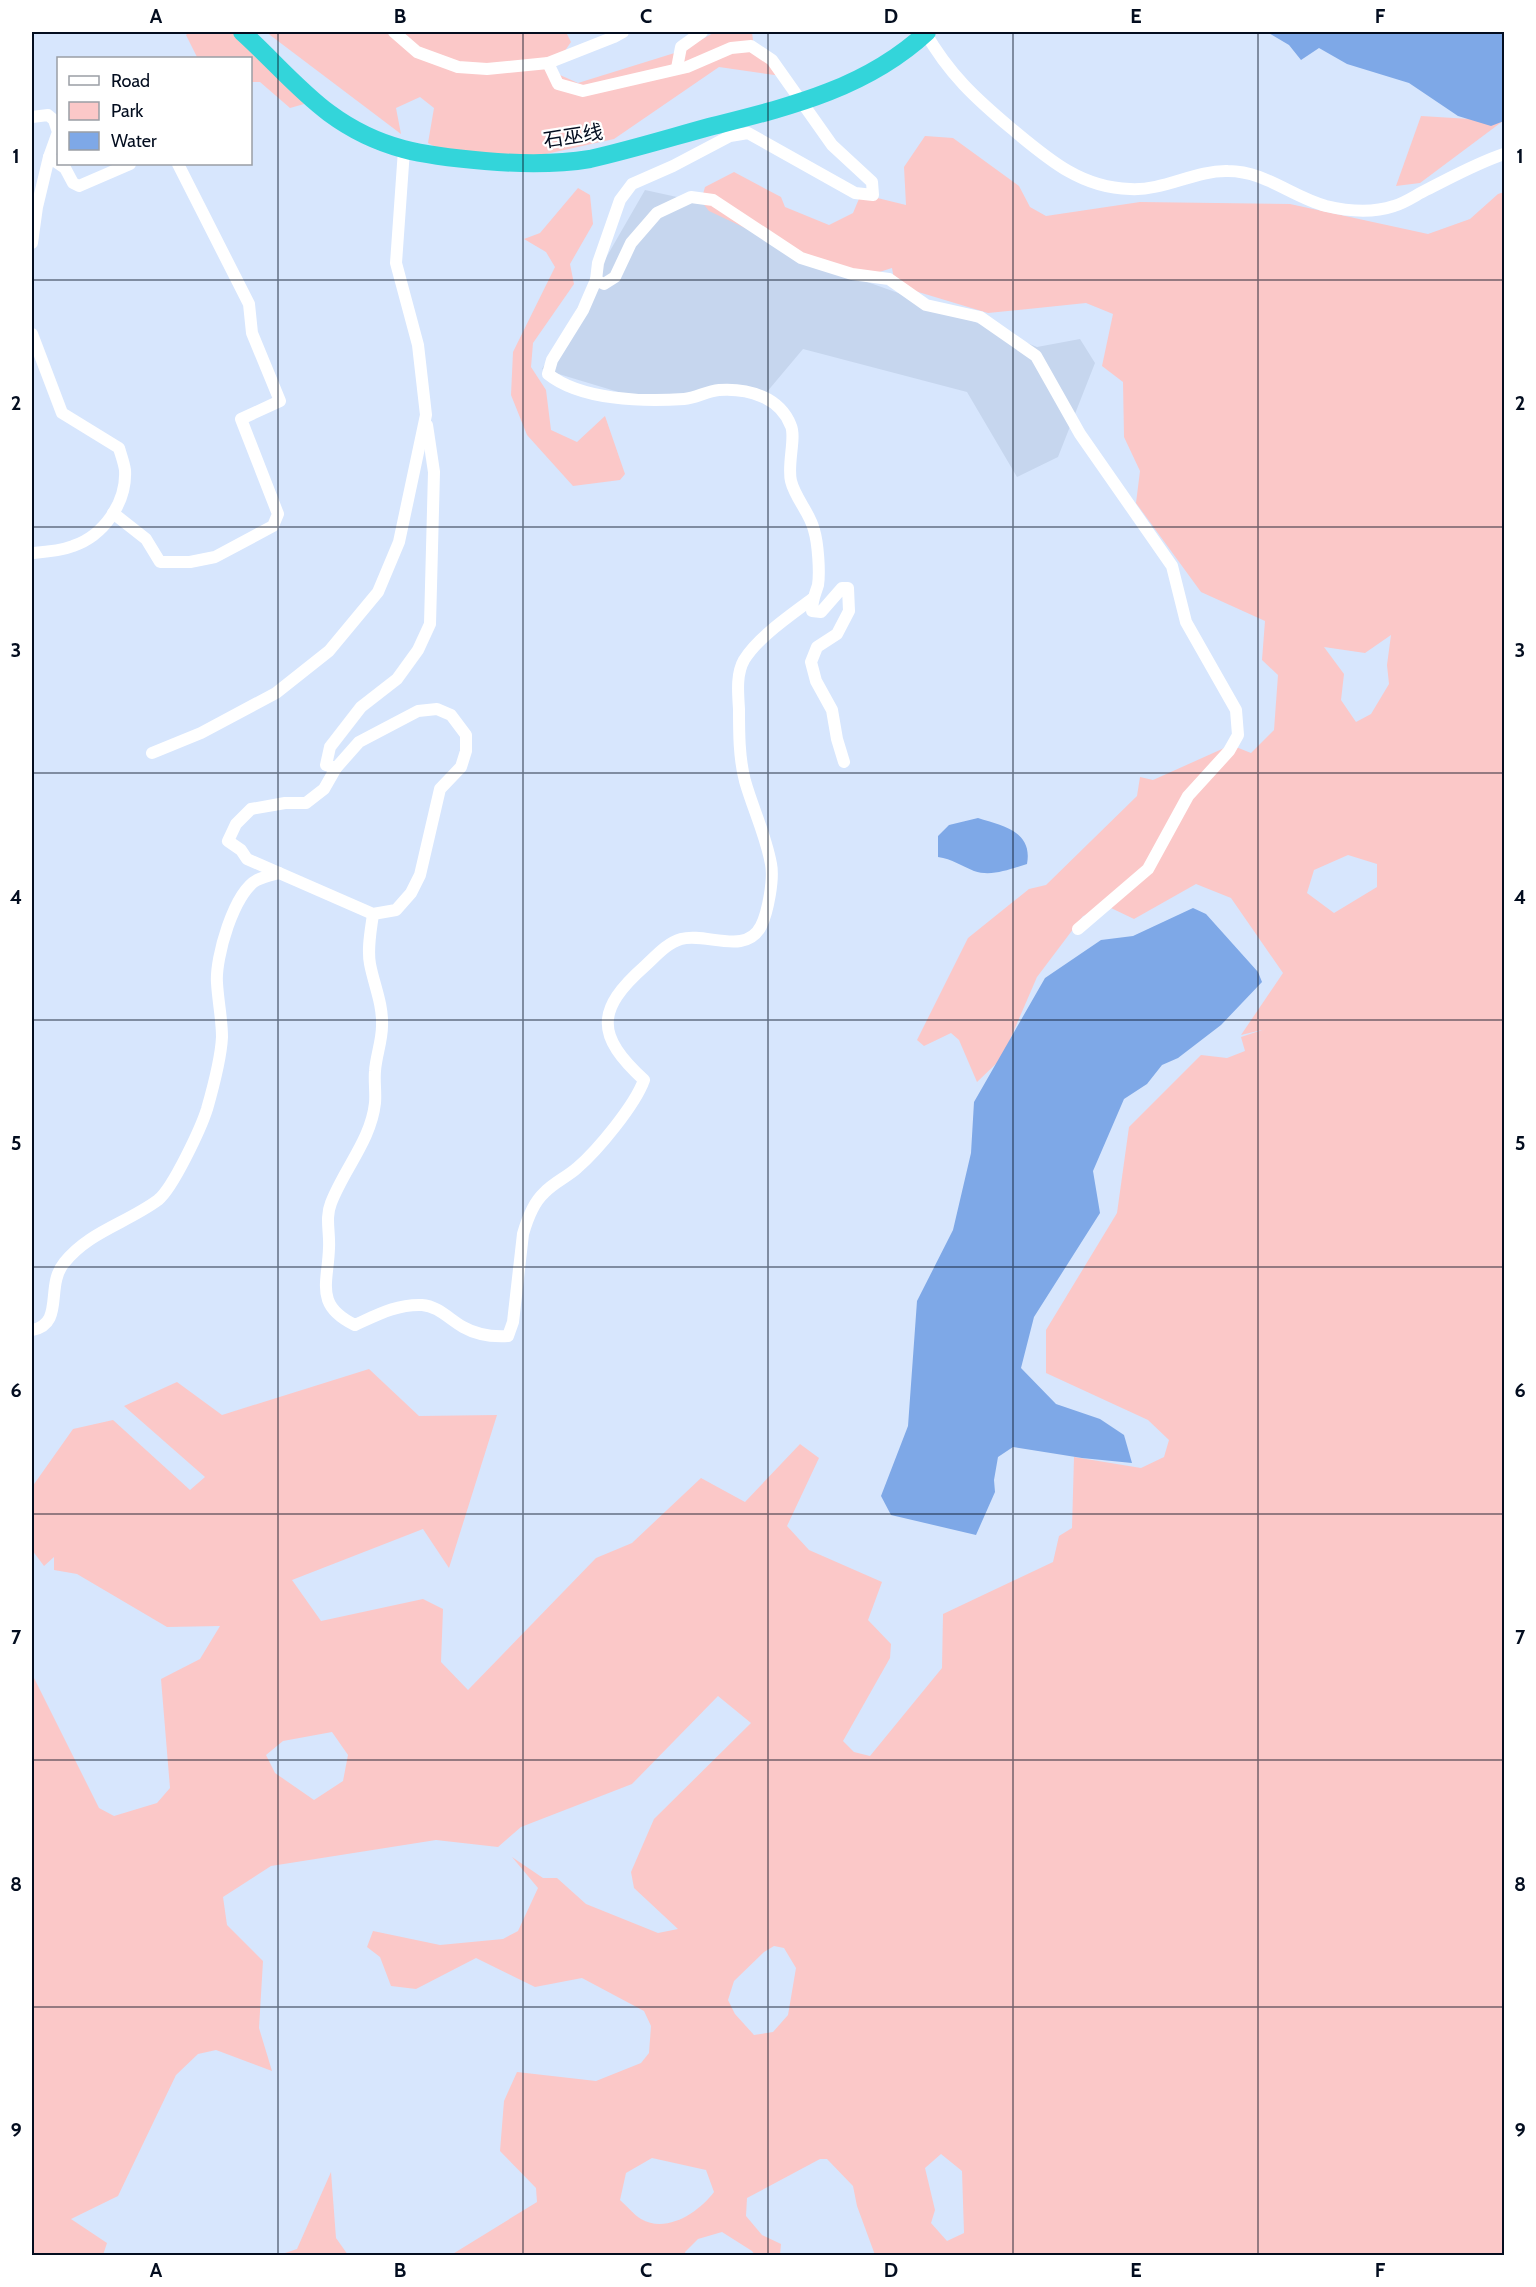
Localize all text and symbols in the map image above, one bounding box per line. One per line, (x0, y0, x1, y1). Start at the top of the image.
text: A (150, 4, 163, 28)
text: B (394, 4, 406, 28)
text: C (640, 4, 652, 28)
text: D (884, 4, 898, 28)
text: E (1130, 4, 1142, 28)
text: F (1375, 4, 1386, 28)
legend (57, 57, 252, 165)
text: Road (111, 70, 150, 92)
text: Park (111, 100, 144, 122)
street label: 石巫线 (541, 119, 605, 153)
text: Water (111, 130, 157, 152)
text: 1 (12, 144, 20, 168)
text: 1 (1516, 144, 1524, 168)
text: 2 (11, 391, 21, 415)
text: 2 (1515, 391, 1525, 415)
text: 3 (11, 638, 21, 662)
text: 3 (1515, 638, 1525, 662)
text: 4 (10, 885, 22, 909)
text: 4 (1514, 885, 1526, 909)
text: 5 (11, 1131, 21, 1155)
text: 5 (1515, 1131, 1525, 1155)
text: 6 (10, 1378, 22, 1402)
text: 6 (1514, 1378, 1526, 1402)
text: 7 (11, 1625, 22, 1649)
text: 7 (1515, 1625, 1526, 1649)
text: 8 (10, 1872, 22, 1896)
text: 8 (1514, 1872, 1526, 1896)
text: 9 (10, 2118, 22, 2142)
text: 9 (1514, 2118, 1526, 2142)
text: A (150, 2258, 163, 2282)
text: B (394, 2258, 406, 2282)
text: C (640, 2258, 652, 2282)
text: D (884, 2258, 898, 2282)
text: E (1130, 2258, 1142, 2282)
text: F (1375, 2258, 1386, 2282)

